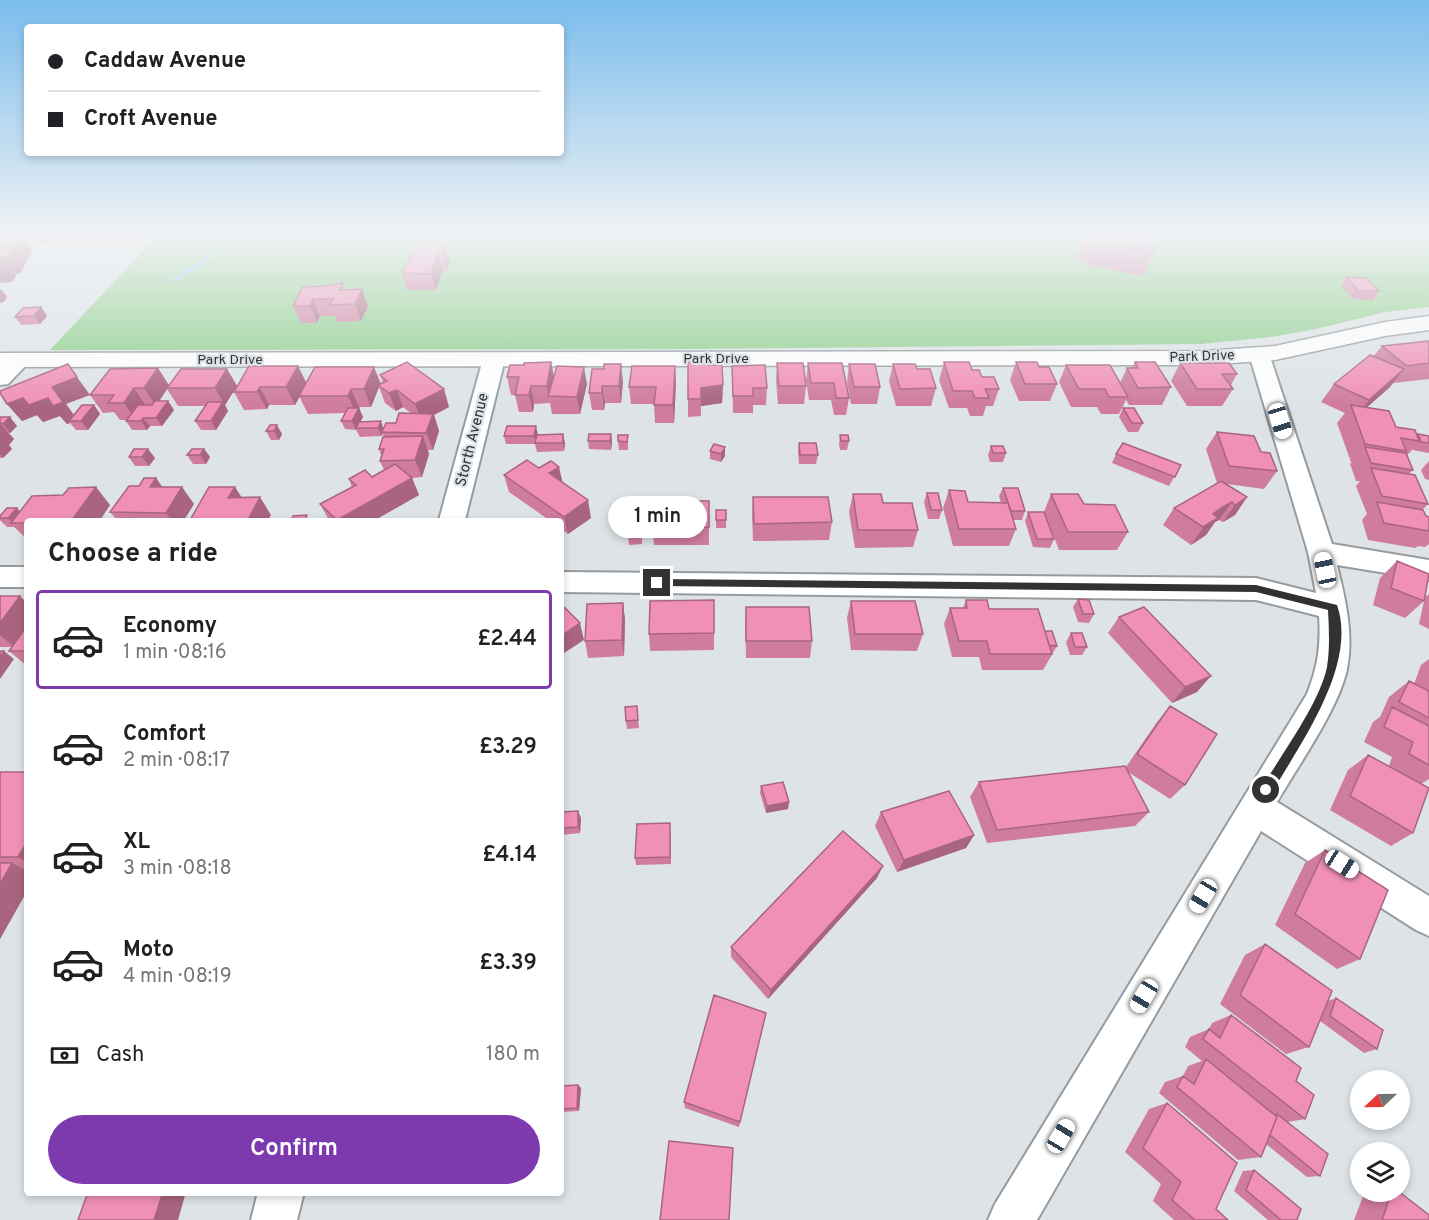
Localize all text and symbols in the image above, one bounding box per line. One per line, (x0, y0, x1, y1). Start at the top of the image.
text: Caddaw Avenue (84, 48, 246, 75)
text: Croft Avenue (84, 106, 218, 133)
street label: Park Drive (1169, 347, 1235, 367)
street label: Park Drive (683, 351, 749, 368)
street label: Park Drive (197, 352, 263, 369)
street label: Storth Avenue (452, 391, 494, 489)
car (1266, 401, 1294, 441)
callout: 1 min (608, 496, 706, 538)
text: 1 min (634, 504, 681, 530)
text: Choose a ride (48, 537, 218, 571)
car (1312, 551, 1338, 589)
route end (643, 569, 670, 596)
icon: car (51, 613, 105, 667)
text: Economy (123, 613, 217, 640)
text: £2.44 (477, 626, 537, 653)
text: 1 min · 08:16 (123, 640, 227, 666)
icon: car (51, 721, 105, 775)
text: Comfort (123, 721, 206, 748)
text: £3.29 (479, 734, 537, 761)
text: 2 min · 08:17 (123, 748, 230, 774)
route start (1252, 776, 1279, 803)
icon: car (51, 829, 105, 883)
text: XL (123, 829, 150, 856)
text: £4.14 (482, 842, 537, 869)
car (1322, 847, 1362, 881)
text: 3 min · 08:18 (123, 856, 232, 882)
car (1186, 876, 1220, 916)
icon: car (51, 937, 105, 991)
text: Moto (123, 937, 174, 964)
text: £3.39 (479, 950, 537, 977)
text: 4 min · 08:19 (123, 964, 232, 990)
car (1127, 976, 1161, 1016)
icon: cash (48, 1039, 81, 1072)
text: Cash (96, 1042, 145, 1069)
text: 180 m (486, 1042, 540, 1068)
north arrow (1350, 1070, 1410, 1130)
map controls (1350, 1070, 1410, 1202)
button: Confirm (48, 1115, 540, 1184)
car (1044, 1116, 1078, 1156)
button: layers (1350, 1142, 1410, 1202)

